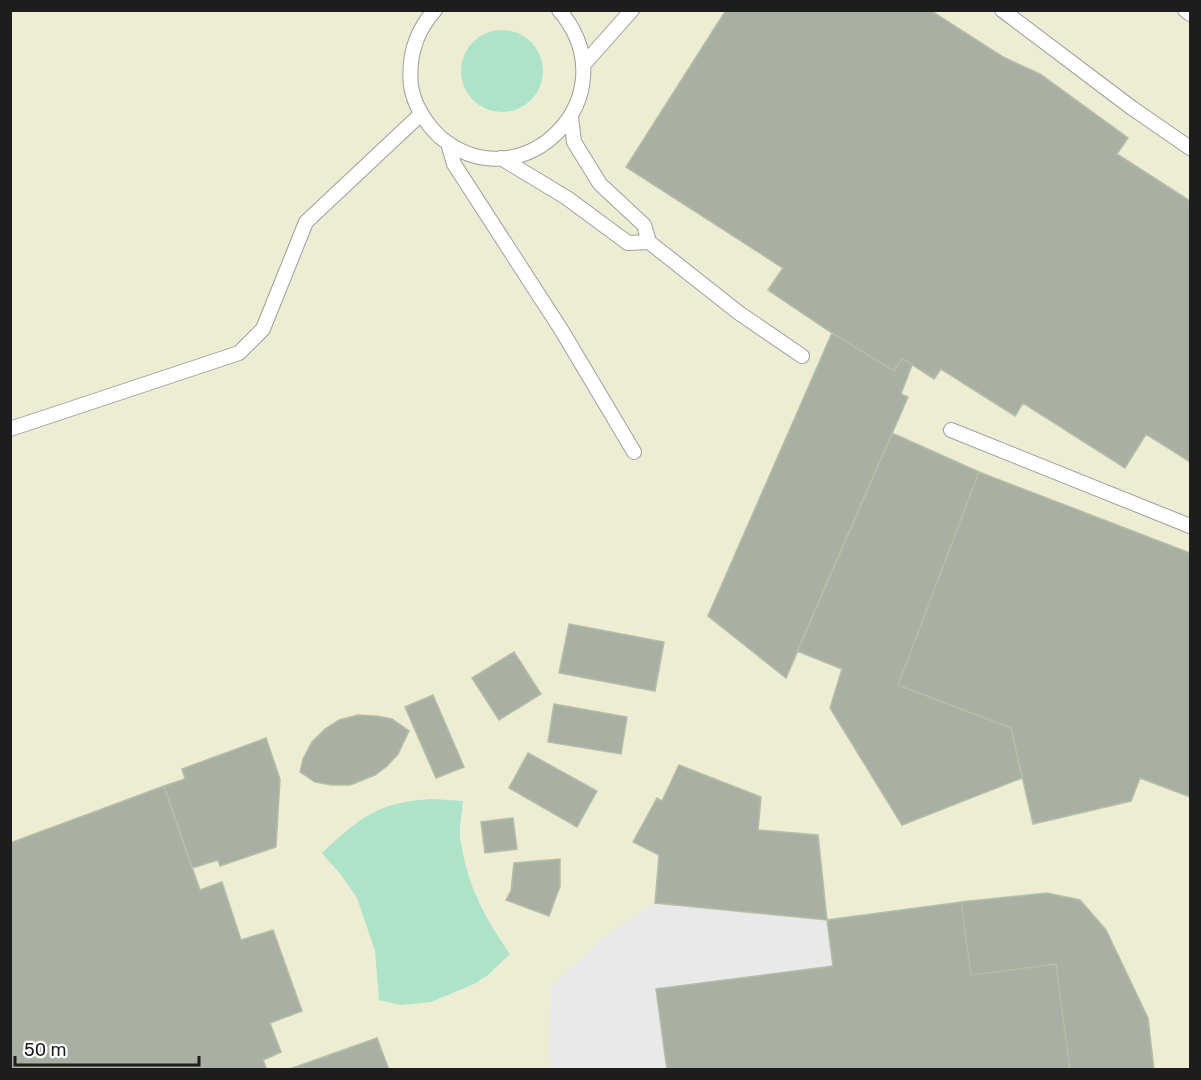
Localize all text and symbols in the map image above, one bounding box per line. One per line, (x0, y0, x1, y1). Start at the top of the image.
scale bar (15, 1029, 200, 1067)
text: 50 m (24, 1039, 67, 1061)

